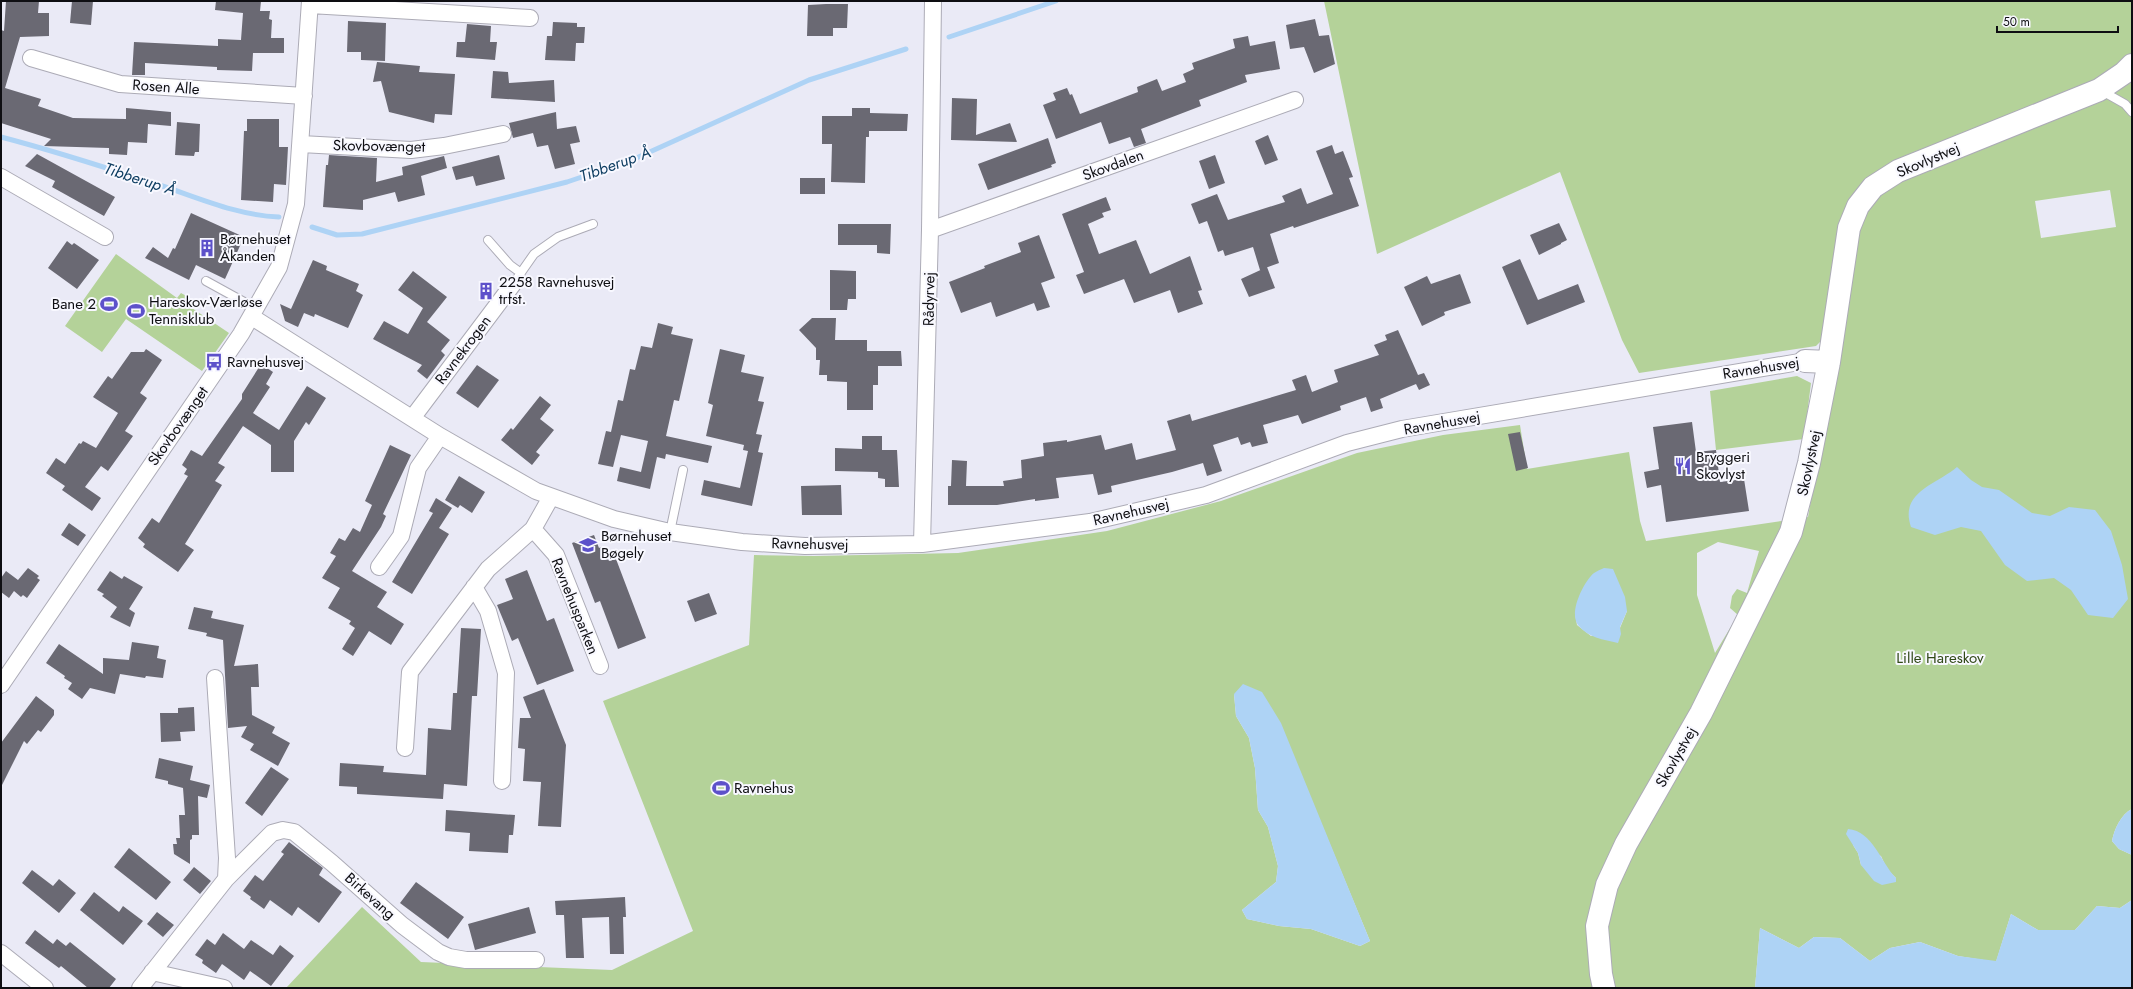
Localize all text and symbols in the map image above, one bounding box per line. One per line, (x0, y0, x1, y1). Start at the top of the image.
scale bar (1997, 8, 2118, 34)
text: 50 m (2003, 13, 2030, 31)
street label: Rosen Alle (132, 74, 201, 100)
street label: Skovbovænget (333, 134, 426, 158)
street label: Skovlystvej (1893, 137, 1963, 183)
water label: Tibberup Å (576, 140, 654, 188)
street label: Skovdalen (1079, 144, 1147, 186)
water label: Tibberup Å (101, 157, 179, 201)
place label: Børnehuset Åkanden (220, 228, 291, 267)
building icon: Børnehuset Åkanden (197, 238, 217, 258)
place label: 2258 Ravnehusvej trfst. (499, 271, 615, 310)
street label: Rådyrvej (918, 272, 940, 326)
building icon: 2258 Ravnehusvej trfst. (476, 281, 496, 301)
place label: Hareskov-Værløse Tennisklub (149, 291, 263, 330)
place label: Bane 2 (52, 293, 96, 315)
sports icon: Bane 2 (99, 294, 119, 314)
sports icon: Hareskov-Værløse Tennisklub (126, 301, 146, 321)
street label: Ravnekrogen (430, 311, 496, 389)
place label: Ravnehusvej (227, 351, 304, 373)
street label: Ravnehusvej (1721, 351, 1801, 385)
bus stop icon: Ravnehusvej (204, 352, 224, 372)
street label: Skovbovænget (142, 382, 214, 470)
street label: Ravnehusvej (1402, 405, 1482, 441)
street label: Skovlystvej (1791, 428, 1827, 498)
place label: Bryggeri Skovlyst (1696, 446, 1750, 485)
restaurant icon: Bryggeri Skovlyst (1673, 456, 1693, 476)
street label: Ravnehusvej (1091, 493, 1171, 531)
place label: Børnehuset Bøgely (601, 525, 672, 564)
street label: Ravnehusvej (771, 532, 849, 556)
school or university icon: Børnehuset Bøgely (578, 535, 598, 555)
street label: Ravnehusparken (546, 554, 604, 658)
park label: Lille Hareskov (1896, 647, 1984, 669)
street label: Skovlystvej (1650, 723, 1702, 791)
place label: Ravnehus (734, 777, 794, 799)
sports icon: Ravnehus (711, 778, 731, 798)
street label: Birkevang (340, 867, 400, 925)

